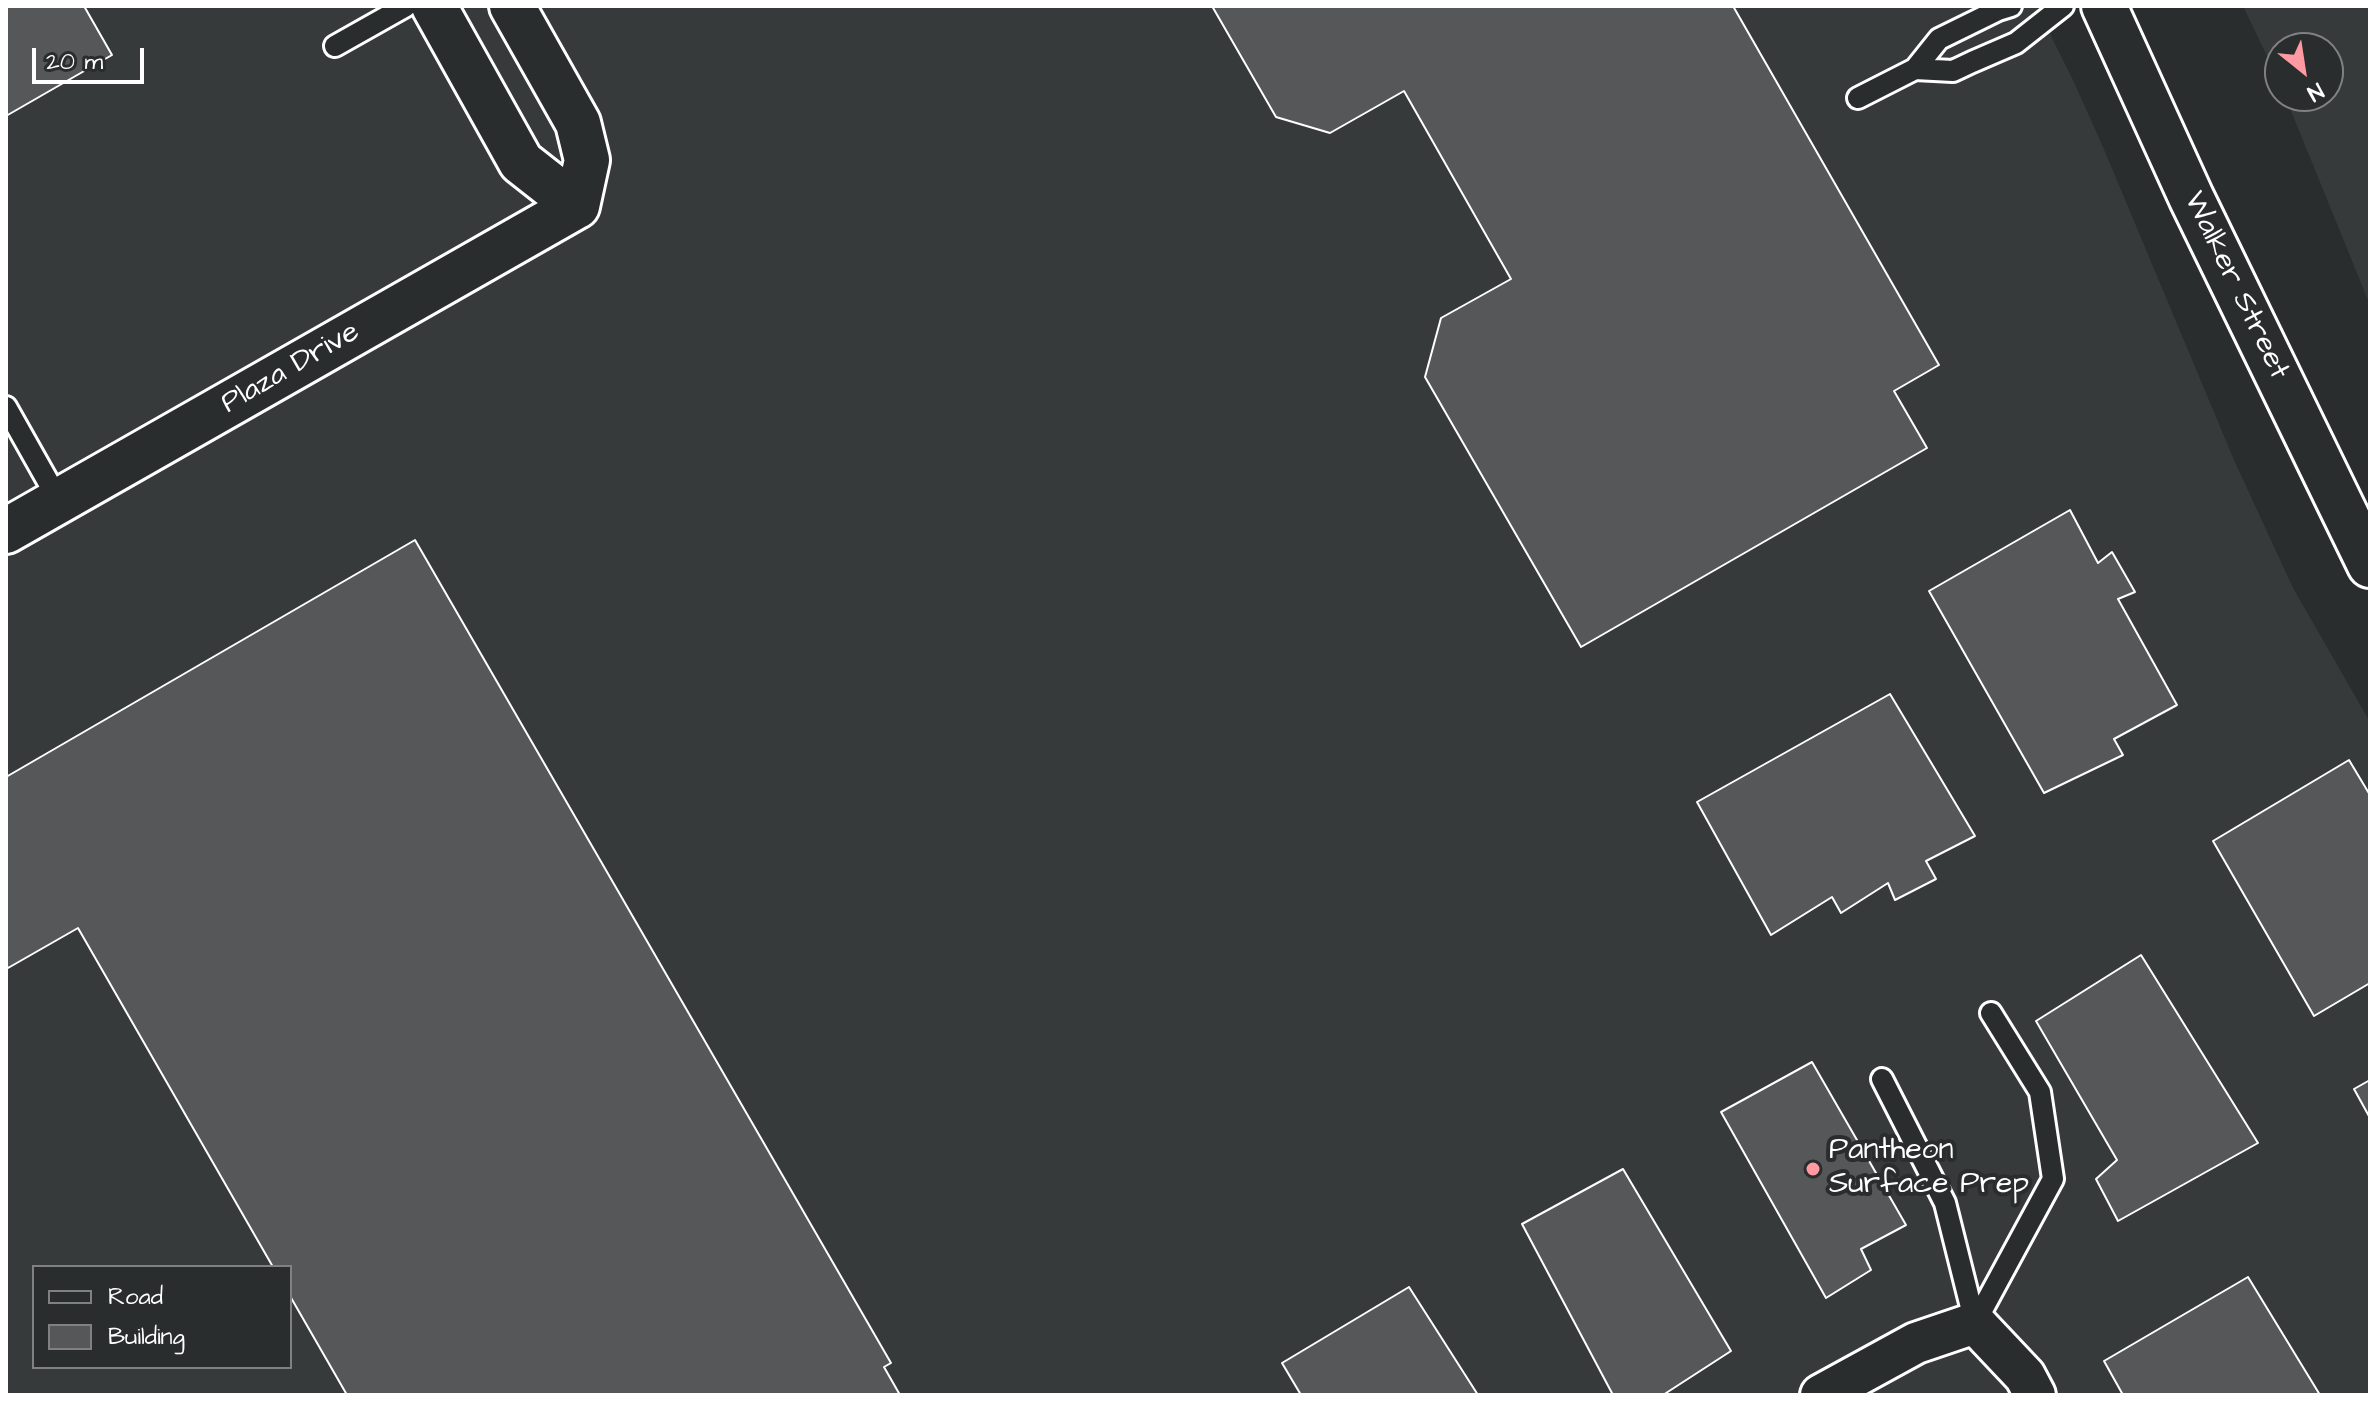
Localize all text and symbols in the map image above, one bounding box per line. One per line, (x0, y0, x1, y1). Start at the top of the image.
scale bar (36, 32, 148, 82)
north arrow (2264, 32, 2344, 112)
text: 20 m (46, 45, 103, 79)
text: N (2302, 75, 2329, 108)
street label: Walker Street (2174, 186, 2296, 386)
street label: Plaza Drive (216, 315, 366, 423)
place label: Pantheon Surface Prep (1829, 1134, 2029, 1204)
marker: Pantheon Surface Prep (1804, 1160, 1822, 1178)
legend (32, 1265, 292, 1369)
text: Road (108, 1280, 163, 1314)
text: Building (108, 1320, 185, 1354)

